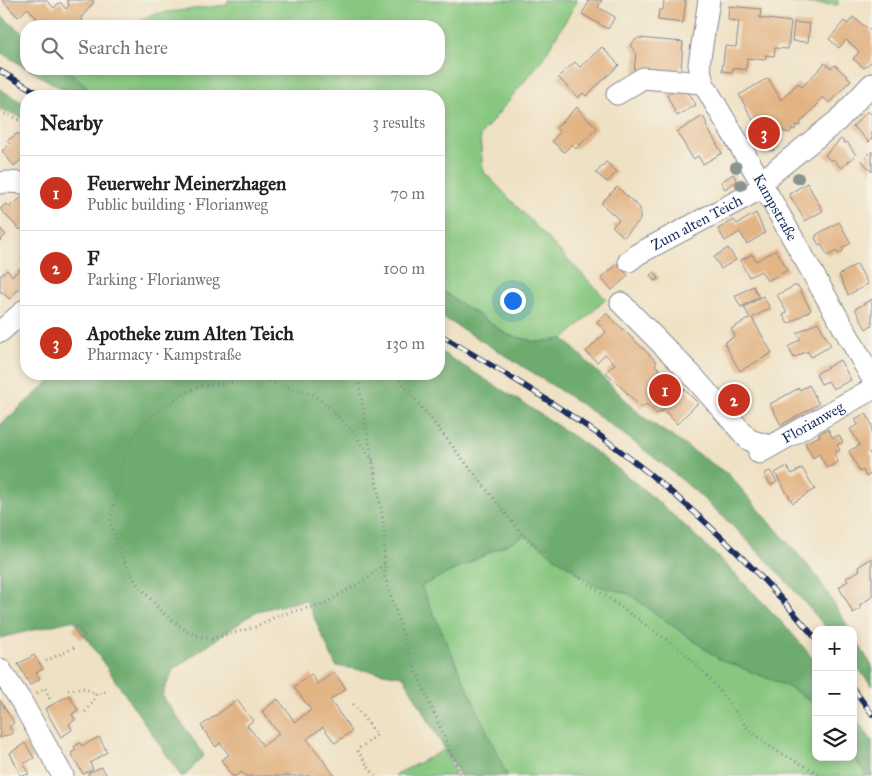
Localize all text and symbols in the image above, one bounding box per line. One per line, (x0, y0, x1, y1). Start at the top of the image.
search box (20, 20, 445, 75)
icon: search (38, 34, 66, 62)
text: Search here (78, 36, 168, 59)
text: Nearby (40, 110, 103, 136)
text: 3 results (372, 113, 425, 132)
pin: 3 (748, 114, 780, 152)
street label: Kampstraße (749, 171, 801, 244)
text: Feuerwehr Meinerzhagen (87, 172, 286, 195)
text: 1 (53, 184, 59, 203)
text: 70 m (390, 184, 425, 203)
street label: Zum alten Teich (648, 191, 746, 254)
text: Public building · Florianweg (87, 195, 268, 214)
text: F (87, 247, 99, 270)
text: 2 (52, 259, 60, 278)
text: 100 m (383, 259, 425, 278)
text: Parking · Florianweg (87, 270, 220, 289)
your location (500, 288, 526, 314)
text: Apotheke zum Alten Teich (87, 322, 294, 345)
text: 3 (53, 334, 59, 353)
text: 130 m (386, 334, 425, 353)
text: Pharmacy · Kampstraße (87, 345, 241, 364)
pin: 1 (649, 371, 681, 409)
pin: 2 (718, 381, 750, 419)
street label: Florianweg (779, 397, 848, 447)
map controls (812, 626, 857, 761)
button: + (812, 626, 857, 671)
button: − (812, 671, 857, 716)
button: layers (812, 716, 857, 761)

